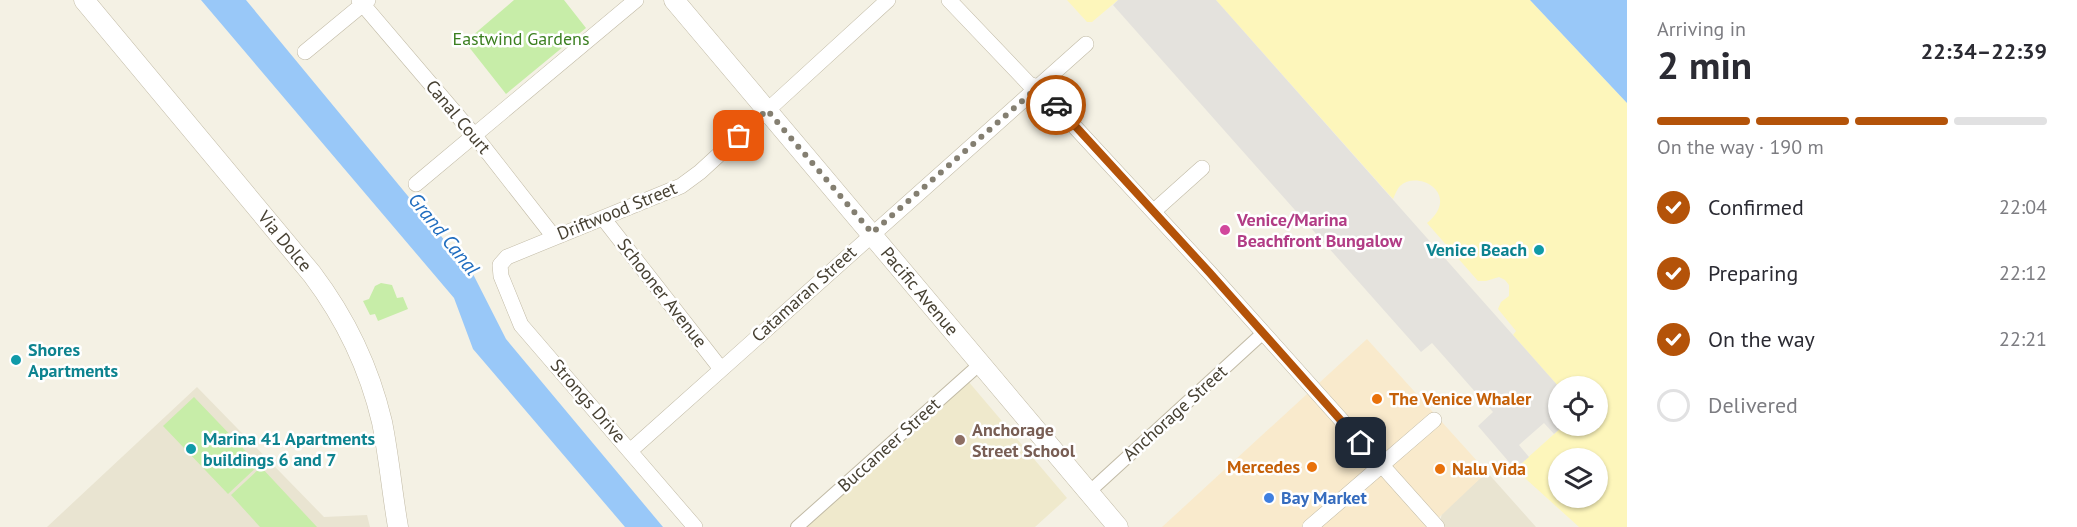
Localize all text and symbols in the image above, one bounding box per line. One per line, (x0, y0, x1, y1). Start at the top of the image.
text: Arriving in (1657, 16, 1746, 42)
park label: Eastwind Gardens (453, 27, 589, 50)
text: 22:34–22:39 (1921, 37, 2047, 65)
text: 2 min (1657, 39, 1752, 90)
street label: Canal Court (421, 75, 496, 158)
courier (1026, 75, 1086, 135)
icon: car (1040, 89, 1073, 122)
pin (713, 110, 764, 161)
icon: bag (722, 119, 755, 152)
text: On the way · 190 m (1657, 134, 1824, 160)
street label: Driftwood Street (554, 176, 680, 245)
water label: Grand Canal (403, 187, 486, 281)
icon: check (1657, 191, 1690, 224)
text: Confirmed (1708, 193, 1804, 221)
text: 22:04 (1999, 194, 2047, 220)
street label: Via Dolce (253, 205, 317, 276)
place label: Venice/Marina Beachfront Bungalow (1236, 208, 1403, 252)
marker: Venice/Marina Beachfront Bungalow (1218, 223, 1232, 237)
street label: Schooner Avenue (613, 233, 712, 352)
place label: Venice Beach (1425, 238, 1527, 261)
street label: Catamaran Street (746, 241, 861, 347)
street label: Pacific Avenue (876, 242, 964, 340)
marker: Venice Beach (1532, 243, 1546, 257)
icon: check (1657, 257, 1690, 290)
text: Preparing (1708, 259, 1798, 287)
text: 22:12 (1999, 260, 2047, 286)
icon: check (1657, 323, 1690, 356)
text: On the way (1708, 325, 1815, 353)
text: 22:21 (1999, 326, 2047, 352)
place label: Shores Apartments (28, 338, 118, 382)
marker: Shores Apartments (9, 353, 23, 367)
street label: Strongs Drive (546, 354, 631, 447)
street label: Anchorage Street (1118, 360, 1232, 466)
map controls (1548, 376, 1608, 508)
button: locate (1548, 376, 1608, 436)
place label: The Venice Whaler (1389, 387, 1532, 410)
text: Delivered (1708, 391, 1798, 419)
marker: The Venice Whaler (1370, 392, 1384, 406)
street label: Buccaneer Street (833, 393, 945, 497)
pin (1335, 417, 1386, 468)
place label: Anchorage Street School (972, 418, 1076, 462)
icon: home (1344, 426, 1377, 459)
place label: Marina 41 Apartments buildings 6 and 7 (203, 427, 375, 471)
marker: Anchorage Street School (953, 433, 967, 447)
marker: Marina 41 Apartments buildings 6 and 7 (184, 442, 198, 456)
button: layers (1548, 448, 1608, 508)
place label: Mercedes (1227, 455, 1300, 478)
place label: Nalu Vida (1452, 457, 1526, 480)
marker: Mercedes (1305, 460, 1319, 474)
marker: Nalu Vida (1433, 462, 1447, 476)
place label: Bay Market (1281, 486, 1367, 509)
marker: Bay Market (1262, 491, 1276, 505)

